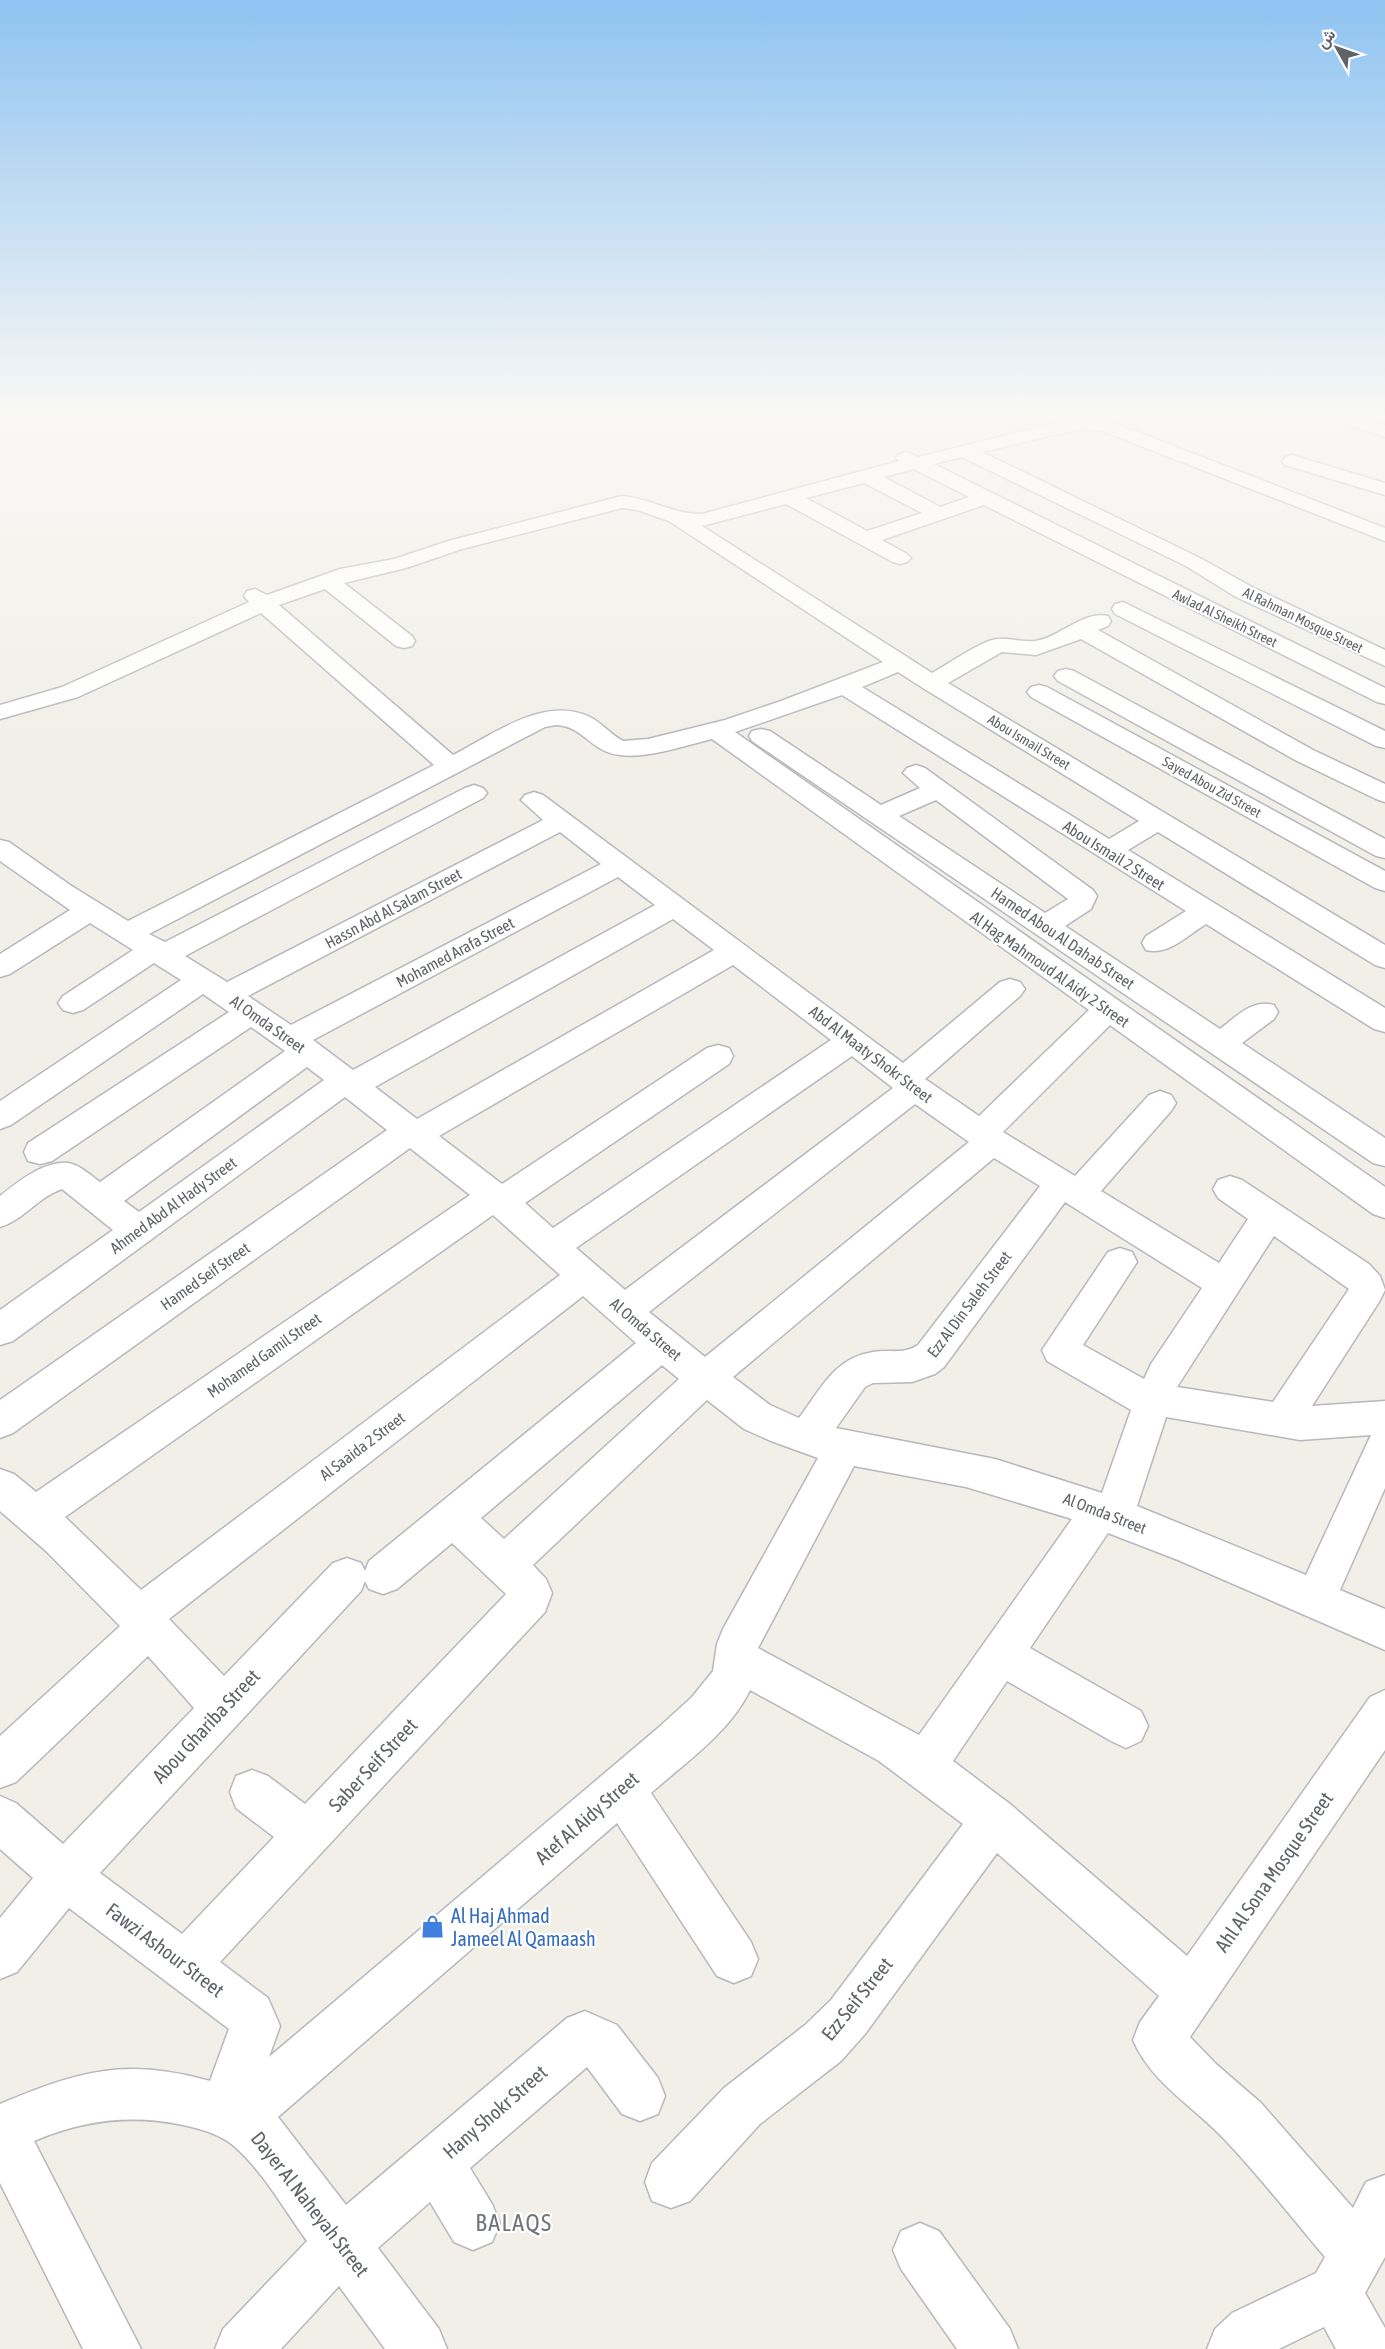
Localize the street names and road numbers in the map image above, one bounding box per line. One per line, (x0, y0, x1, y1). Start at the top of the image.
street label: Al Rahman Mosque Street (1240, 584, 1366, 656)
street label: Awlad Al Sheikh Street (1170, 586, 1280, 650)
street label: Abou Ismail Street (985, 711, 1073, 773)
street label: Sayed Abou Zid Street (1160, 753, 1264, 821)
street label: Abou Ismail 2 Street (1060, 817, 1168, 894)
street label: Hassn Abd Al Salam Street (322, 864, 465, 952)
street label: Hamed Abou Al Dahab Street (988, 883, 1138, 993)
street label: Al Hag Mahmoud Al Aidy 2 Street (967, 907, 1133, 1032)
street label: Mohamed Arafa Street (393, 913, 517, 991)
street label: Al Omda Street (227, 992, 309, 1057)
street label: Abd Al Maaty Shokr Street (805, 1002, 936, 1107)
street label: Ahmed Abd Al Hady Street (106, 1153, 241, 1258)
street label: Hamed Seif Street (157, 1238, 253, 1313)
street label: Ezz Al Din Saleh Street (923, 1247, 1015, 1361)
street label: Al Omda Street (607, 1294, 686, 1364)
street label: Mohamed Gamil Street (204, 1309, 325, 1401)
street label: Al Saaida 2 Street (316, 1408, 408, 1484)
street label: Al Omda Street (1061, 1489, 1149, 1537)
street label: Abou Ghariba Street (147, 1664, 264, 1787)
street label: Saber Seif Street (324, 1713, 422, 1816)
street label: Atef Al Aidy Street (530, 1766, 643, 1869)
street label: Ahl Al Sona Mosque Street (1210, 1787, 1338, 1956)
street label: Fawzi Ashour Street (102, 1898, 229, 2002)
street label: Ezz Seif Street (816, 1952, 897, 2045)
street label: Hany Shokr Street (438, 2060, 552, 2163)
street label: Dayer Al Naheyah Street (247, 2127, 374, 2281)

